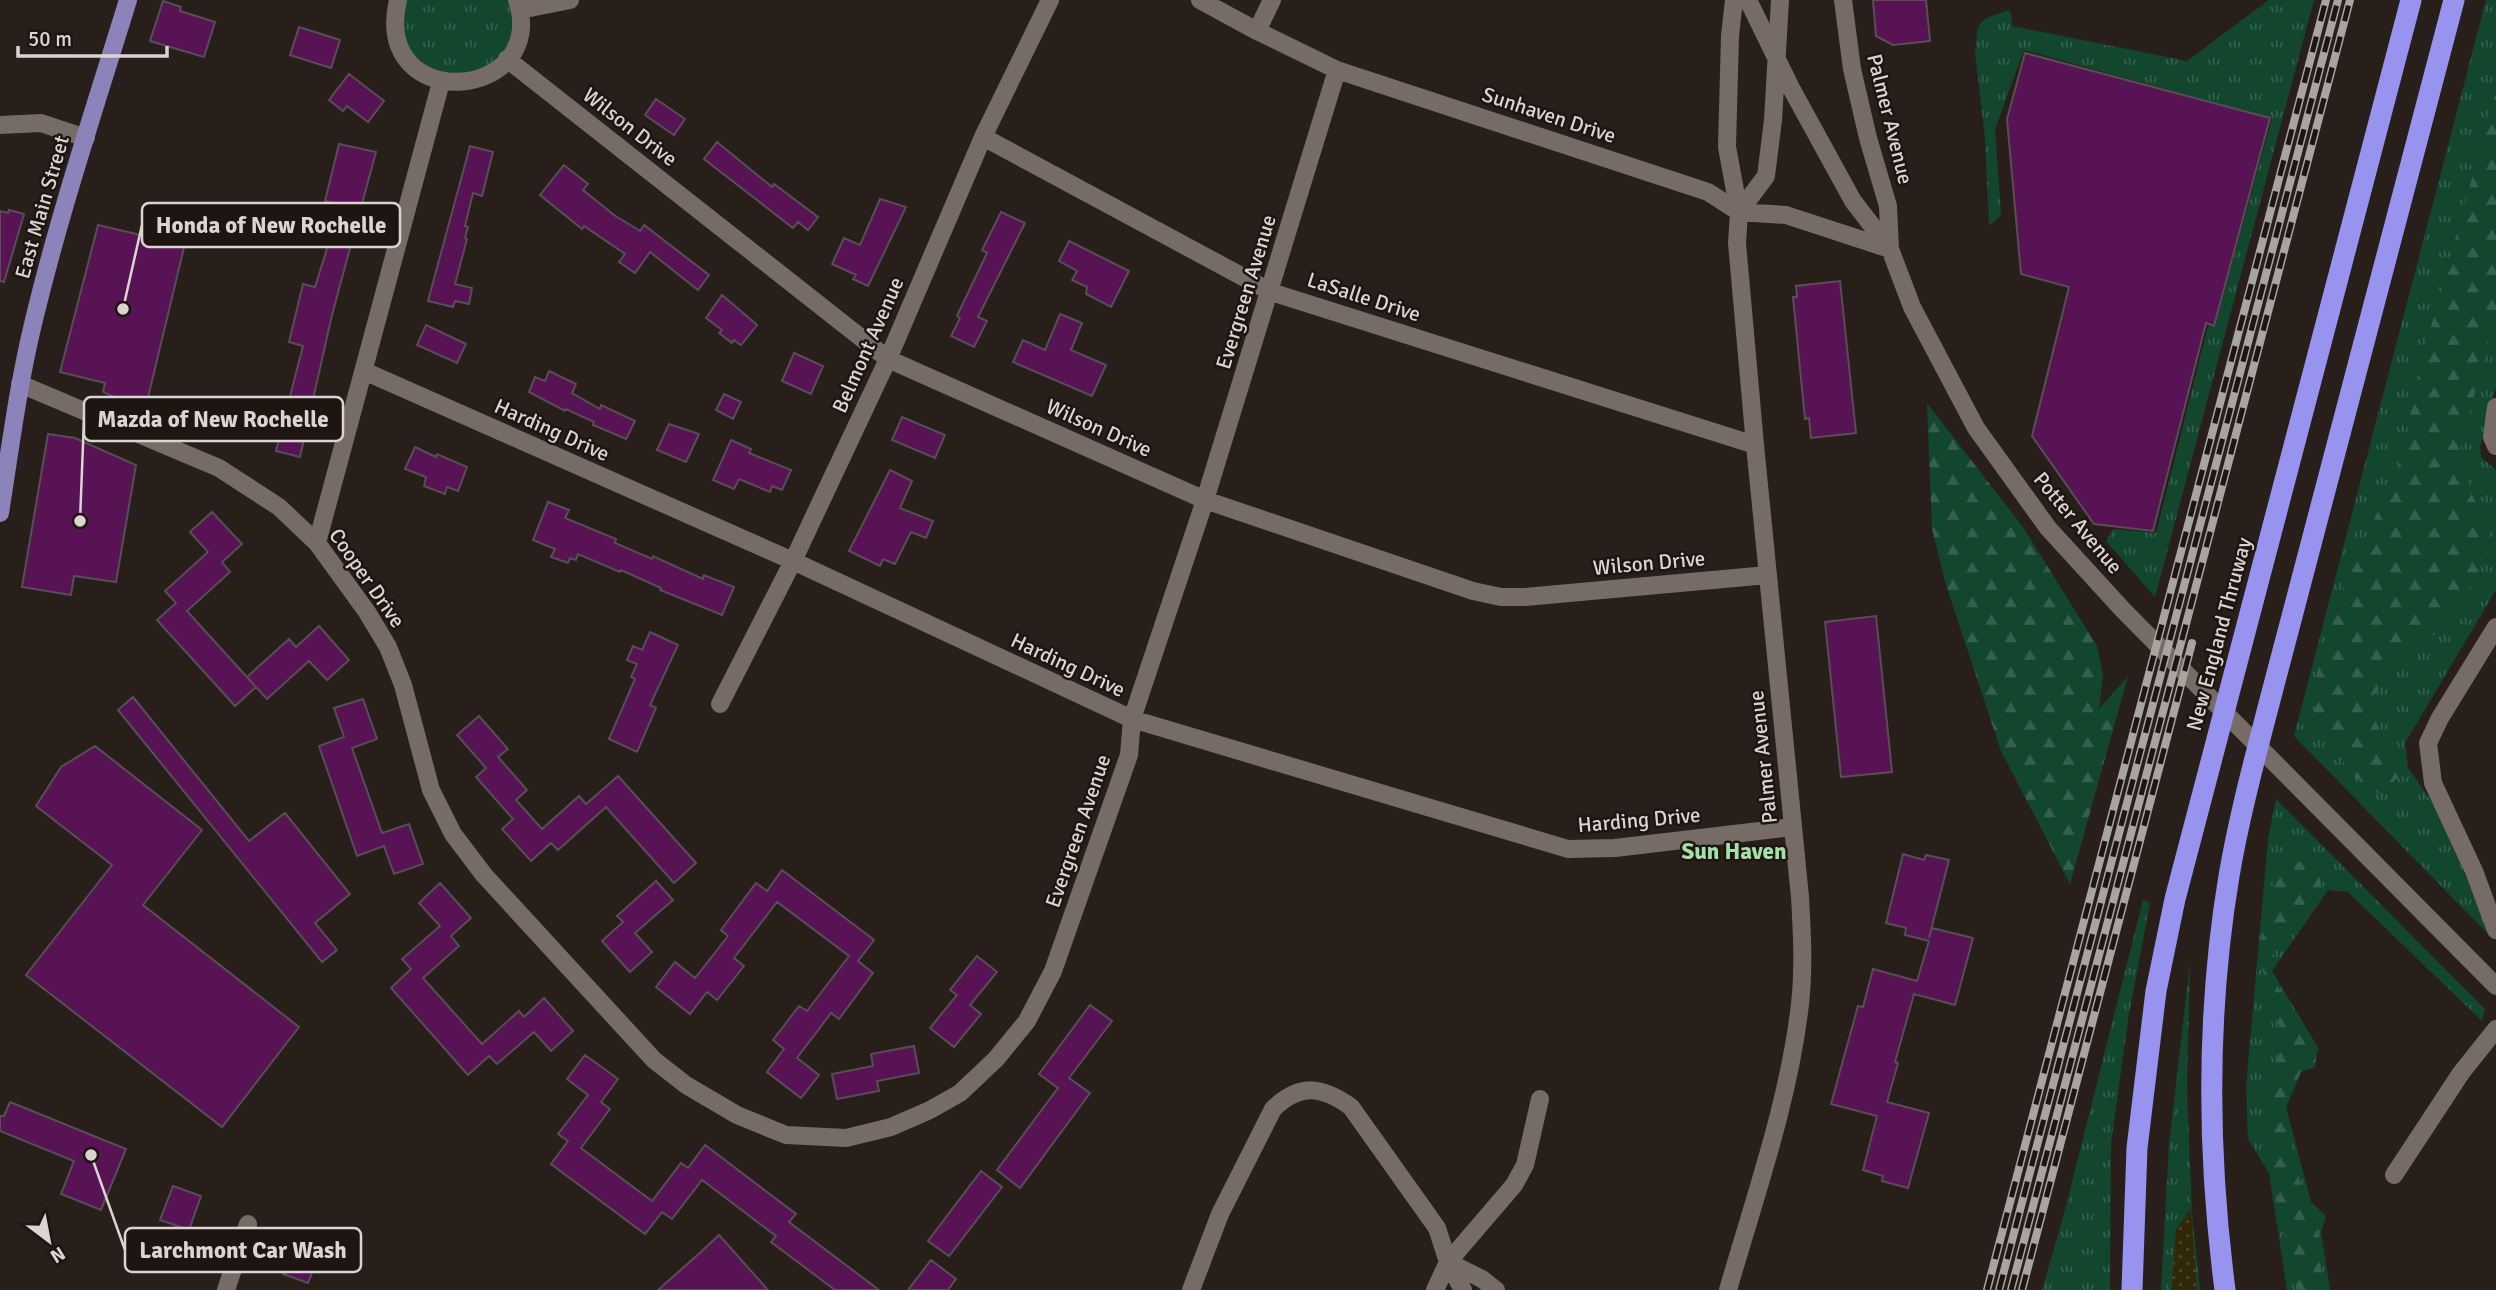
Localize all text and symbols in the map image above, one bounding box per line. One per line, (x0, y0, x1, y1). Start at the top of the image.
scale bar (18, 14, 166, 58)
text: 50 m (28, 26, 72, 52)
street label: Palmer Avenue (1861, 51, 1919, 187)
street label: Sunhaven Drive (1479, 81, 1619, 149)
street label: Wilson Drive (578, 82, 682, 172)
street label: East Main Street (9, 132, 75, 282)
callout: Honda of New Rochelle (142, 203, 400, 247)
text: Honda of New Rochelle (156, 211, 386, 240)
street label: Evergreen Avenue (1210, 212, 1282, 372)
street label: LaSalle Drive (1304, 266, 1424, 328)
street label: Belmont Avenue (826, 273, 910, 417)
street label: Harding Drive (490, 393, 614, 467)
street label: Wilson Drive (1042, 393, 1156, 463)
callout: Mazda of New Rochelle (84, 397, 343, 441)
text: Mazda of New Rochelle (97, 405, 329, 434)
street label: Potter Avenue (2028, 467, 2128, 579)
street label: Cooper Drive (323, 523, 411, 633)
street label: New England Thruway (2181, 534, 2257, 733)
street label: Wilson Drive (1592, 545, 1706, 581)
street label: Harding Drive (1007, 627, 1129, 703)
street label: Palmer Avenue (1743, 689, 1783, 825)
street label: Evergreen Avenue (1040, 751, 1116, 911)
street label: Harding Drive (1576, 802, 1702, 838)
district label: Sun Haven (1681, 837, 1787, 866)
north arrow (14, 1206, 84, 1276)
callout: Larchmont Car Wash (125, 1228, 361, 1272)
text: Larchmont Car Wash (139, 1236, 347, 1265)
text: N (46, 1241, 69, 1268)

